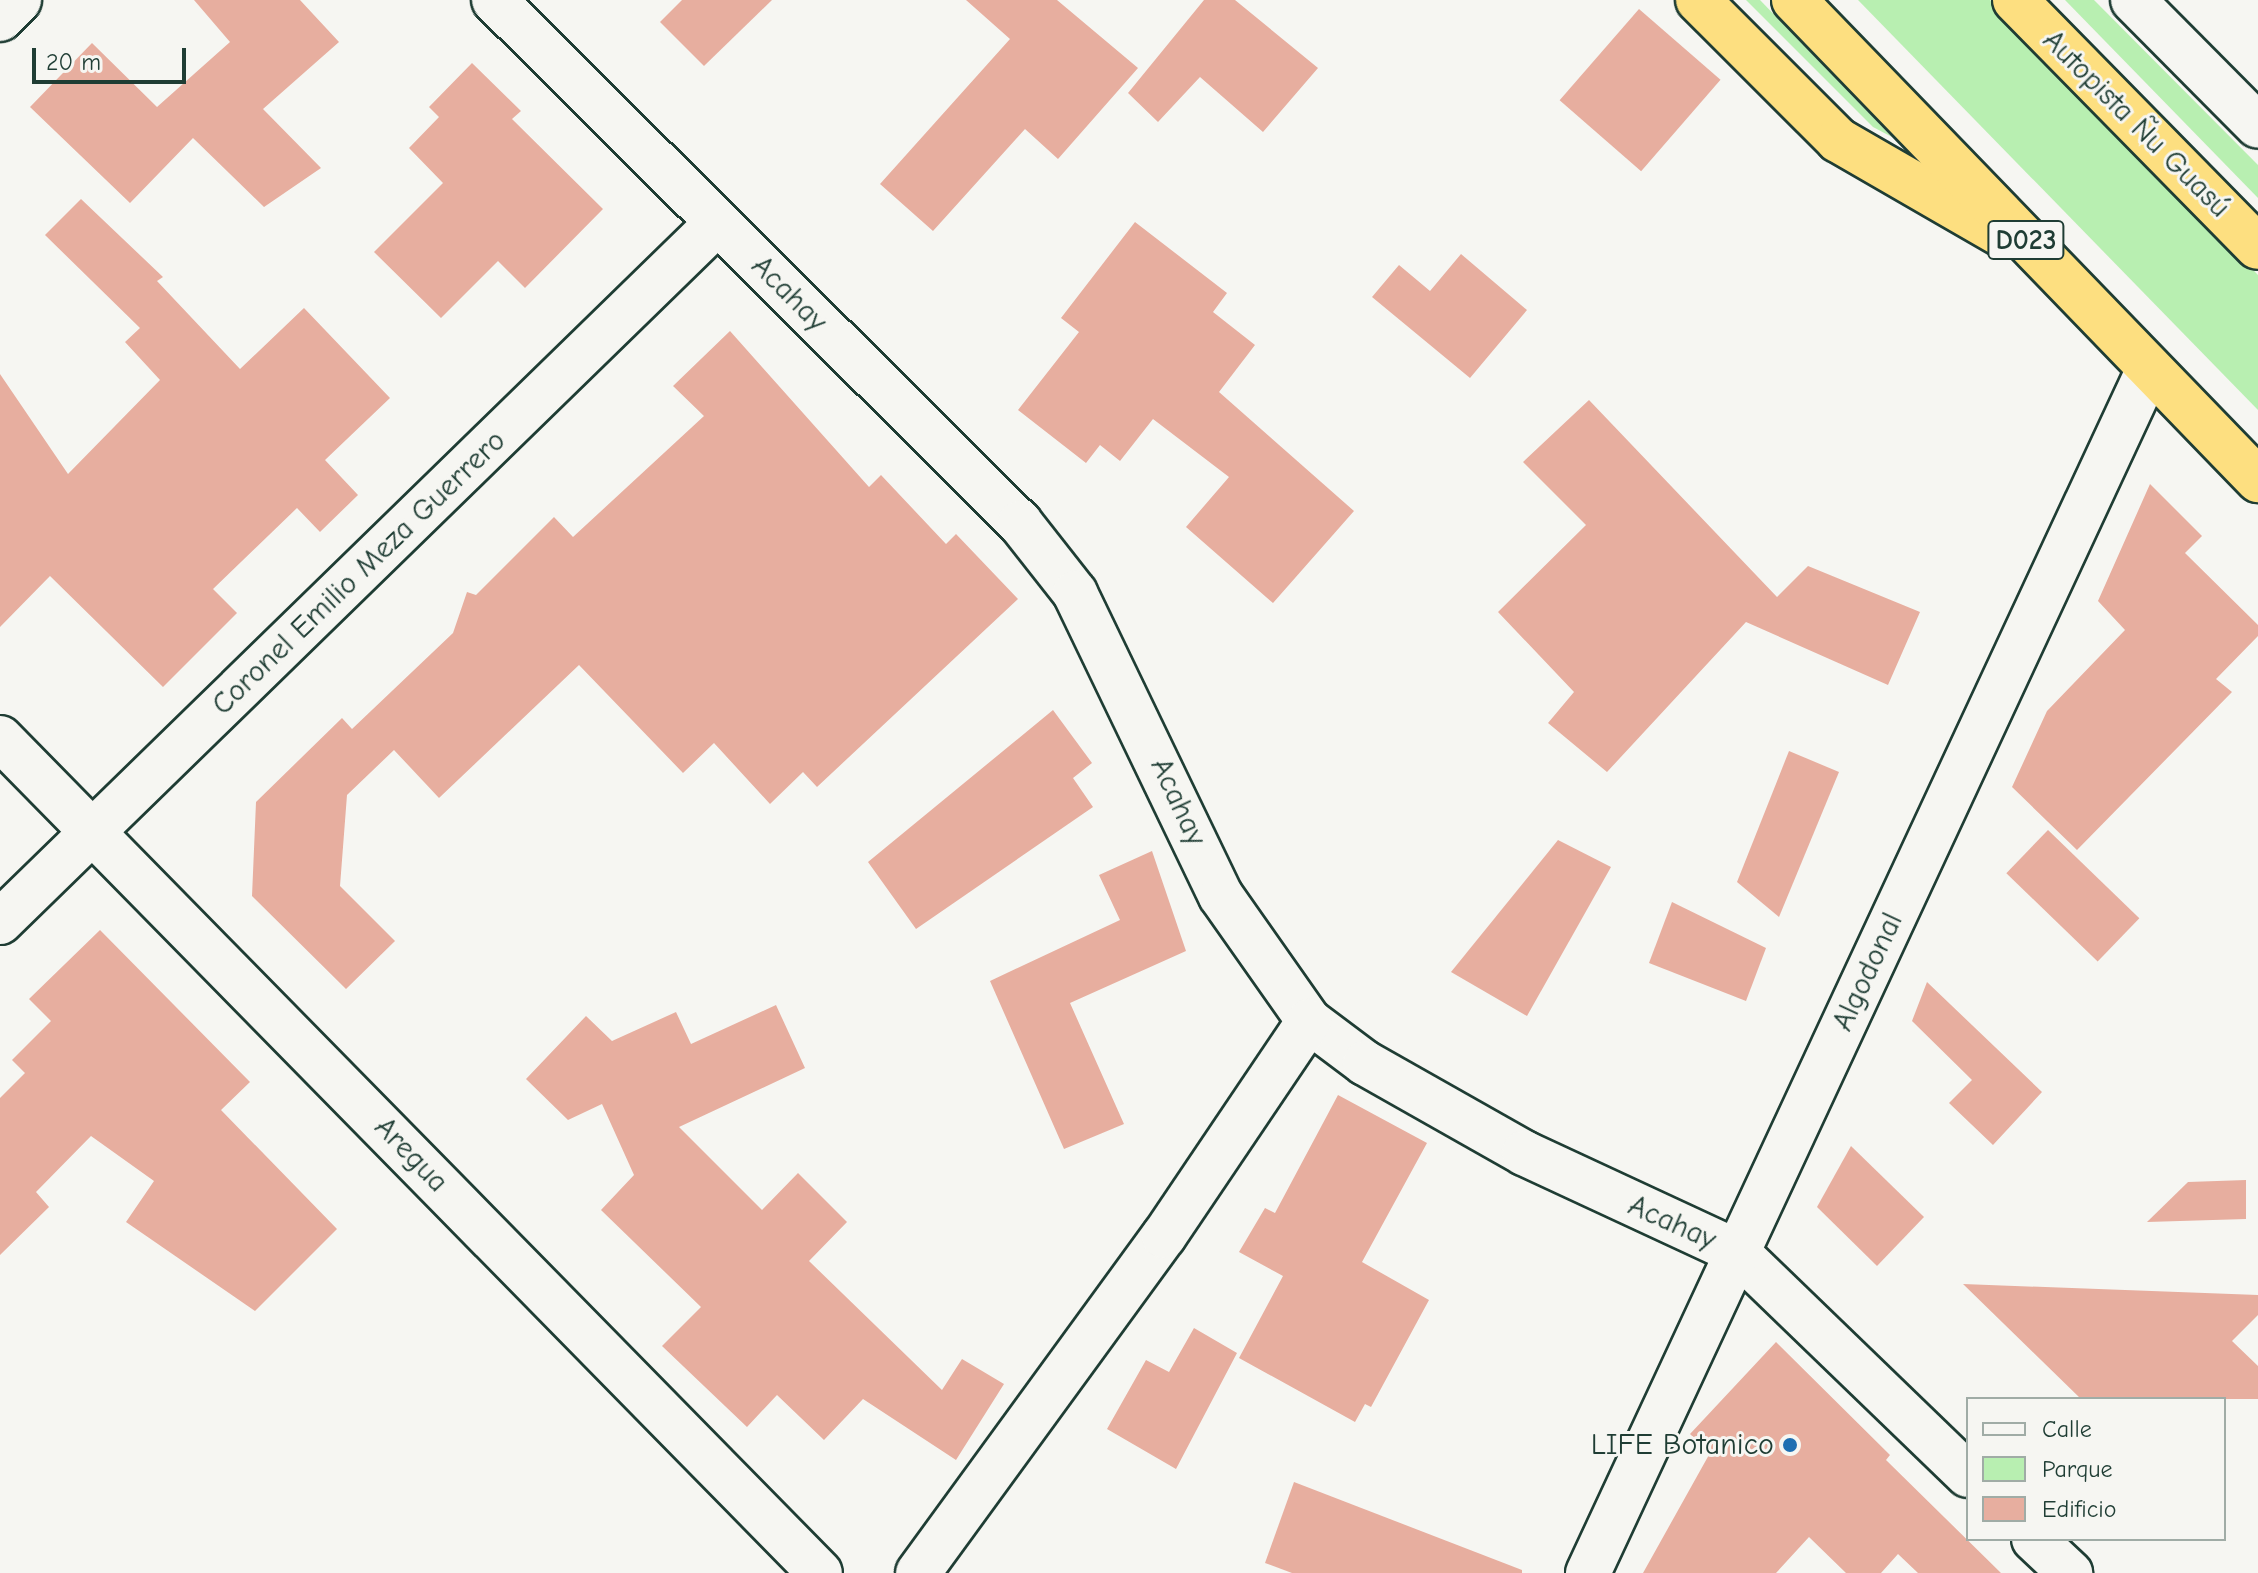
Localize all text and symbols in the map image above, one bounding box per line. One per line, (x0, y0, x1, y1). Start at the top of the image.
street label: Autopista Ñu Guasú (2035, 23, 2237, 225)
scale bar (36, 32, 190, 82)
text: 20 m (46, 48, 101, 76)
road number: D023 (1986, 216, 2066, 264)
street label: Acahay (744, 249, 834, 339)
street label: Coronel Emilio Meza Guerrero (205, 423, 513, 723)
street label: Acahay (1142, 753, 1214, 851)
street label: Algodonal (1825, 907, 1911, 1037)
street label: Aregua (367, 1110, 455, 1200)
street label: Acahay (1623, 1188, 1721, 1258)
legend (1966, 1397, 2226, 1541)
text: Calle (2042, 1415, 2092, 1443)
place label: LIFE Botanico (1591, 1427, 1774, 1463)
marker: LIFE Botanico (1781, 1436, 1799, 1454)
text: Parque (2042, 1455, 2113, 1483)
text: Edificio (2042, 1495, 2117, 1523)

